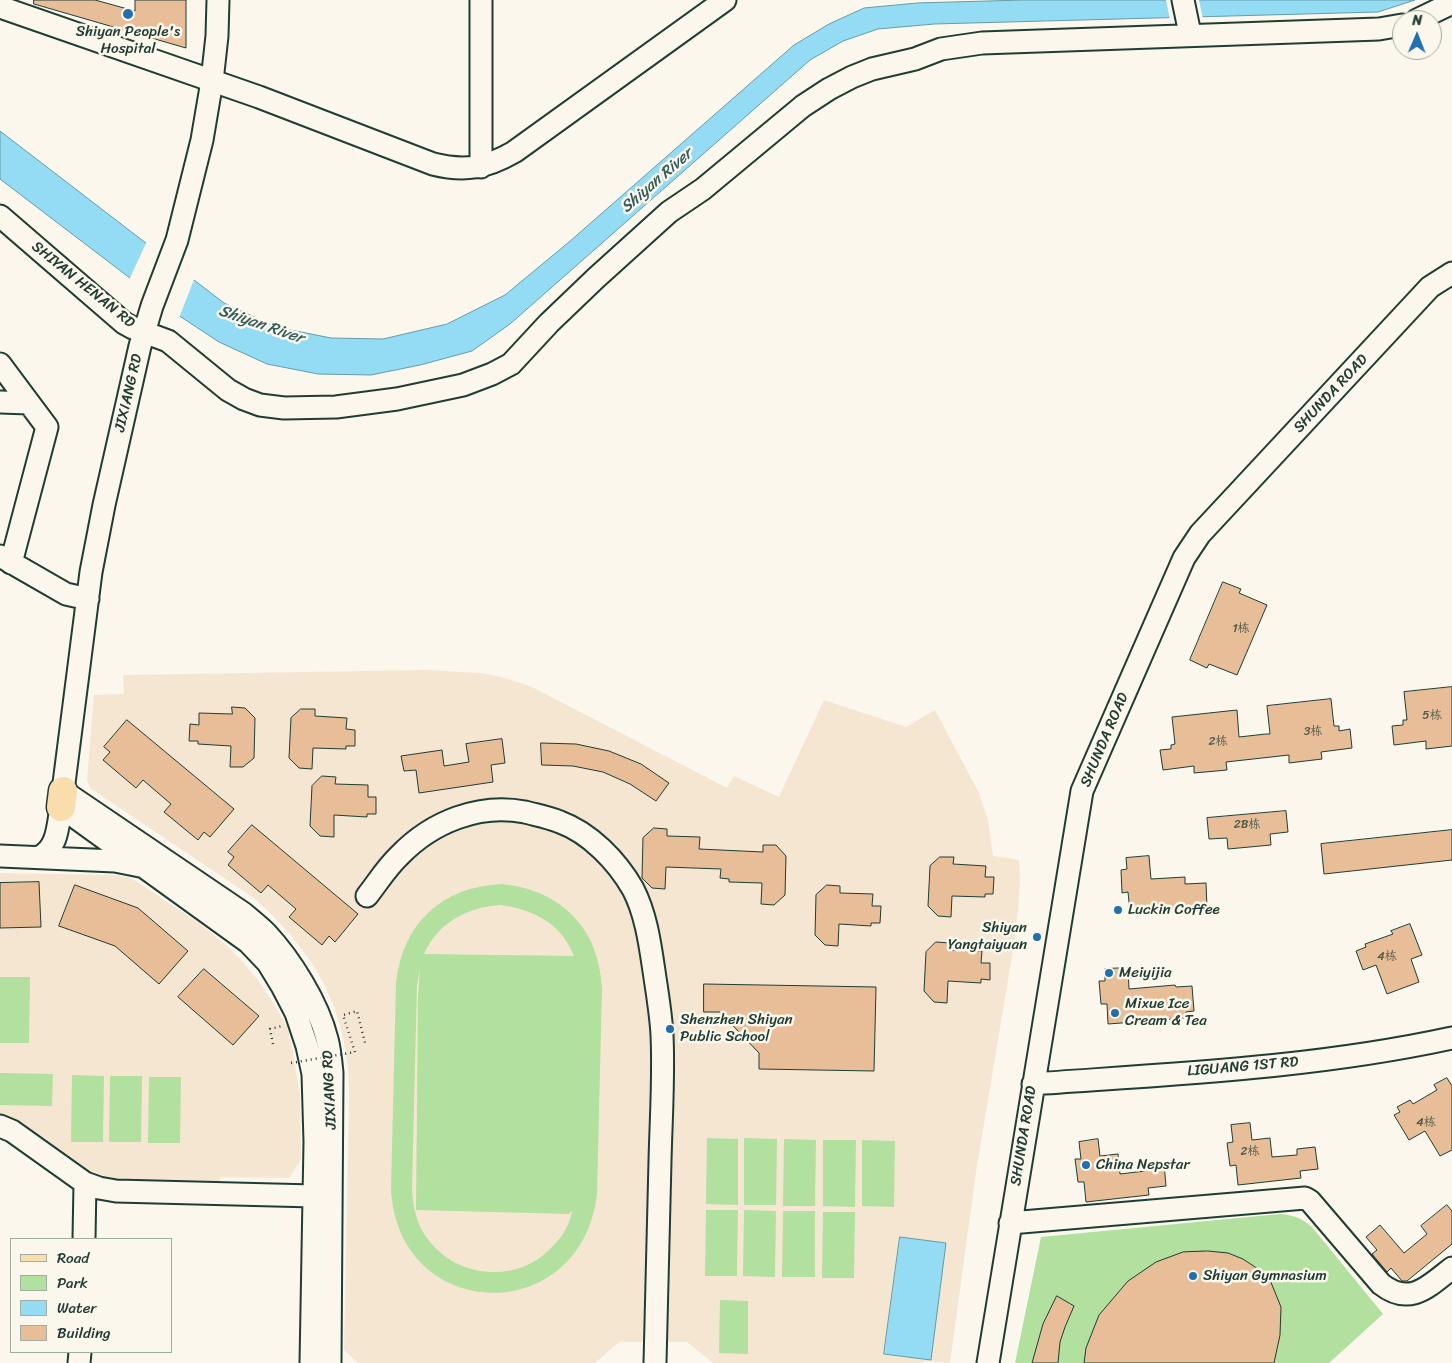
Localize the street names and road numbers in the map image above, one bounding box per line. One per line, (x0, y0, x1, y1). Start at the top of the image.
street label: SHIYAN HENAN RD (28, 238, 138, 332)
street label: SHUNDA ROAD (1290, 351, 1372, 437)
street label: JIXIANG RD (111, 352, 147, 434)
street label: SHUNDA ROAD (1077, 690, 1133, 790)
street label: JIXIANG RD (319, 1050, 341, 1130)
street label: LIGUANG 1ST RD (1187, 1053, 1299, 1081)
street label: SHUNDA ROAD (1007, 1085, 1041, 1187)

